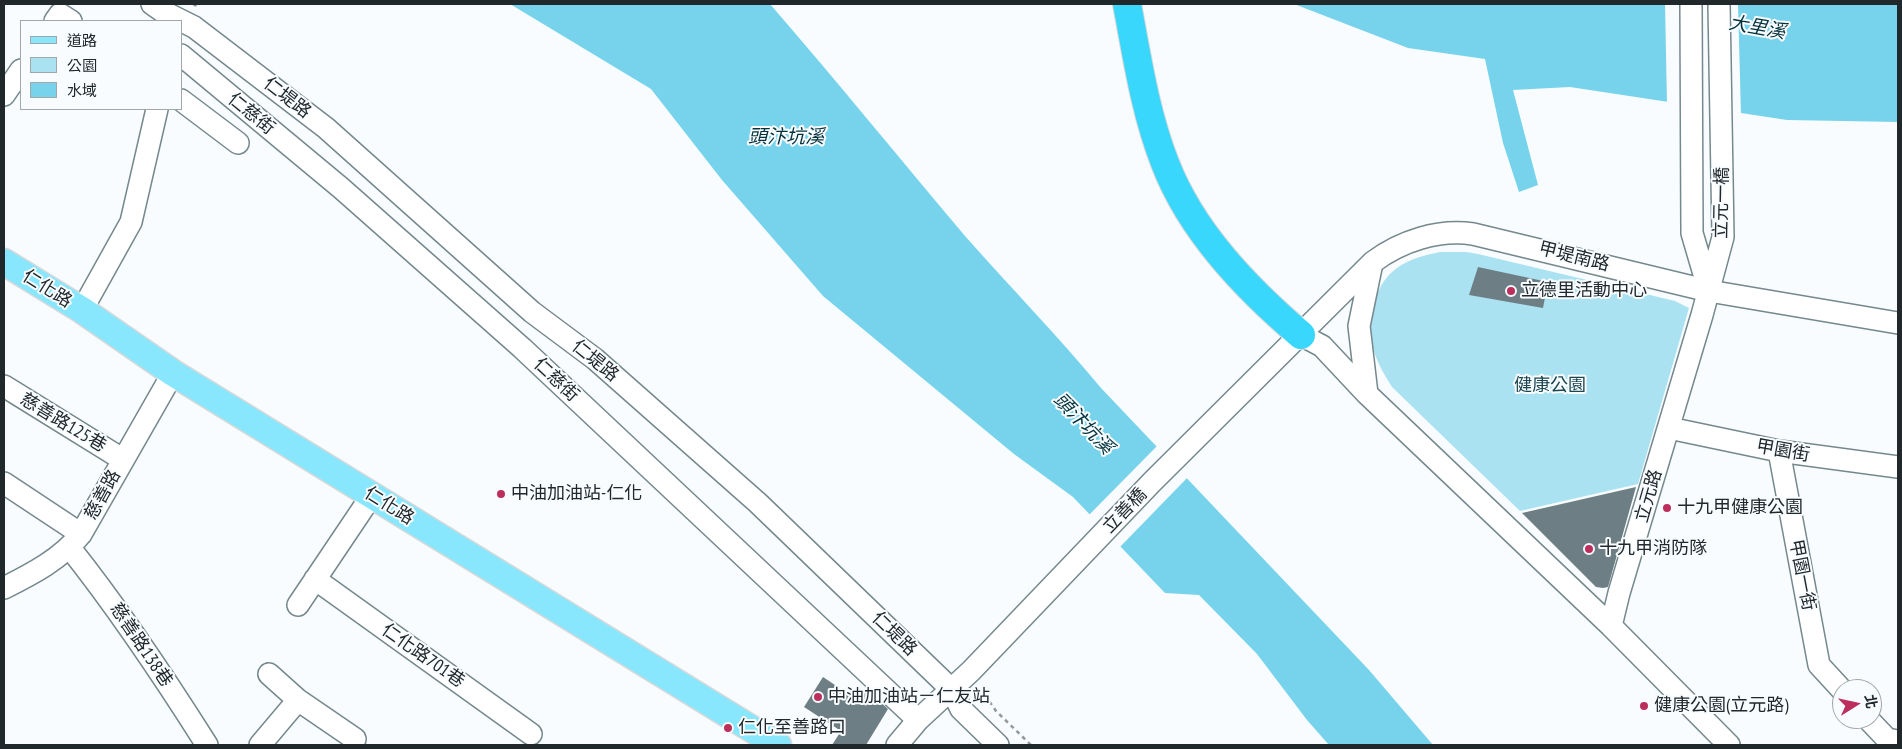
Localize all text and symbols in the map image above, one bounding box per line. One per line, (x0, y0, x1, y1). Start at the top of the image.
water label: 大里溪 (1727, 12, 1787, 44)
legend (20, 20, 182, 110)
text: 道路 (67, 31, 97, 50)
text: 公園 (67, 56, 97, 75)
street label: 仁堤路 (259, 73, 315, 123)
text: 水域 (67, 81, 97, 100)
street label: 仁慈街 (223, 89, 279, 139)
water label: 頭汴坑溪 (748, 127, 824, 149)
street label: 立元一橋 (1711, 167, 1733, 239)
street label: 甲堤南路 (1536, 238, 1612, 276)
street label: 仁化路 (18, 266, 76, 312)
place label: 立德里活動中心 (1521, 280, 1647, 302)
marker: 立德里活動中心 (1505, 285, 1517, 297)
street label: 仁堤路 (567, 336, 623, 386)
street label: 仁慈街 (529, 354, 583, 406)
park label: 健康公園 (1514, 375, 1586, 397)
street label: 慈善路125巷 (16, 389, 110, 457)
water label: 頭汴坑溪 (1048, 389, 1118, 459)
street label: 甲園街 (1755, 436, 1811, 466)
street label: 慈善路 (80, 466, 126, 524)
street label: 立元路 (1631, 467, 1667, 525)
street label: 仁化路 (360, 483, 418, 529)
place label: 中油加油站-仁化 (511, 483, 642, 505)
street label: 立善橋 (1098, 484, 1152, 538)
marker: 中油加油站-仁化 (495, 488, 507, 500)
place label: 十九甲健康公園 (1677, 497, 1803, 519)
marker: 十九甲健康公園 (1661, 502, 1673, 514)
place label: 十九甲消防隊 (1599, 538, 1707, 560)
street label: 甲園一街 (1785, 538, 1819, 612)
marker: 十九甲消防隊 (1583, 543, 1595, 555)
street label: 慈善路138巷 (105, 599, 177, 691)
street label: 仁堤路 (867, 607, 921, 661)
street label: 仁化路701巷 (377, 620, 469, 692)
north arrow (1832, 679, 1882, 729)
place label: 中油加油站－仁友站 (828, 686, 990, 708)
marker: 中油加油站－仁友站 (812, 691, 824, 703)
text: 北 (1861, 693, 1881, 710)
place label: 健康公園(立元路) (1654, 695, 1788, 717)
marker: 健康公園(立元路) (1638, 700, 1650, 712)
place label: 仁化至善路口 (738, 717, 846, 739)
marker: 仁化至善路口 (722, 722, 734, 734)

